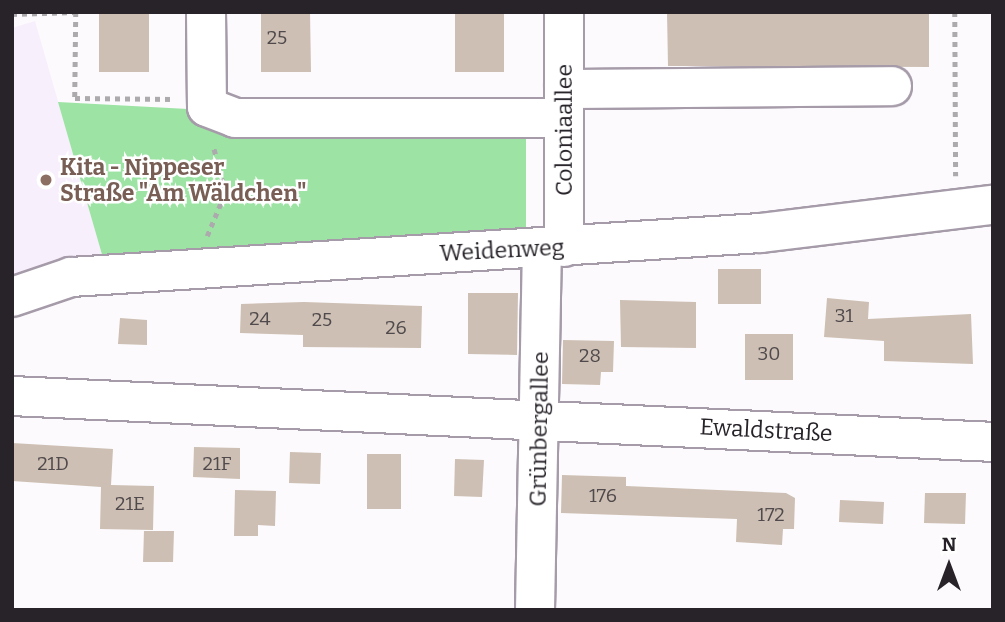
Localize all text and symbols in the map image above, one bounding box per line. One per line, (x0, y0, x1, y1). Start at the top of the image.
house number: 25 (267, 27, 287, 49)
street label: Coloniaallee (550, 64, 578, 196)
place label: Kita - Nippeser Straße "Am Wäldchen" (60, 153, 307, 207)
marker: Kita - Nippeser Straße "Am Wäldchen" (38, 172, 54, 188)
street label: Weidenweg (439, 233, 565, 267)
house number: 31 (835, 305, 853, 327)
house number: 24 (249, 308, 271, 330)
house number: 25 (312, 309, 332, 331)
house number: 26 (385, 317, 407, 339)
house number: 30 (757, 343, 781, 365)
house number: 28 (579, 345, 601, 367)
street label: Grünbergallee (524, 351, 554, 507)
street label: Ewaldstraße (699, 413, 833, 447)
house number: 21D (37, 453, 69, 475)
house number: 21F (203, 453, 231, 475)
house number: 176 (589, 485, 617, 507)
house number: 21E (115, 493, 145, 515)
house number: 172 (757, 504, 785, 526)
north arrow (914, 531, 984, 601)
text: N (942, 533, 956, 556)

